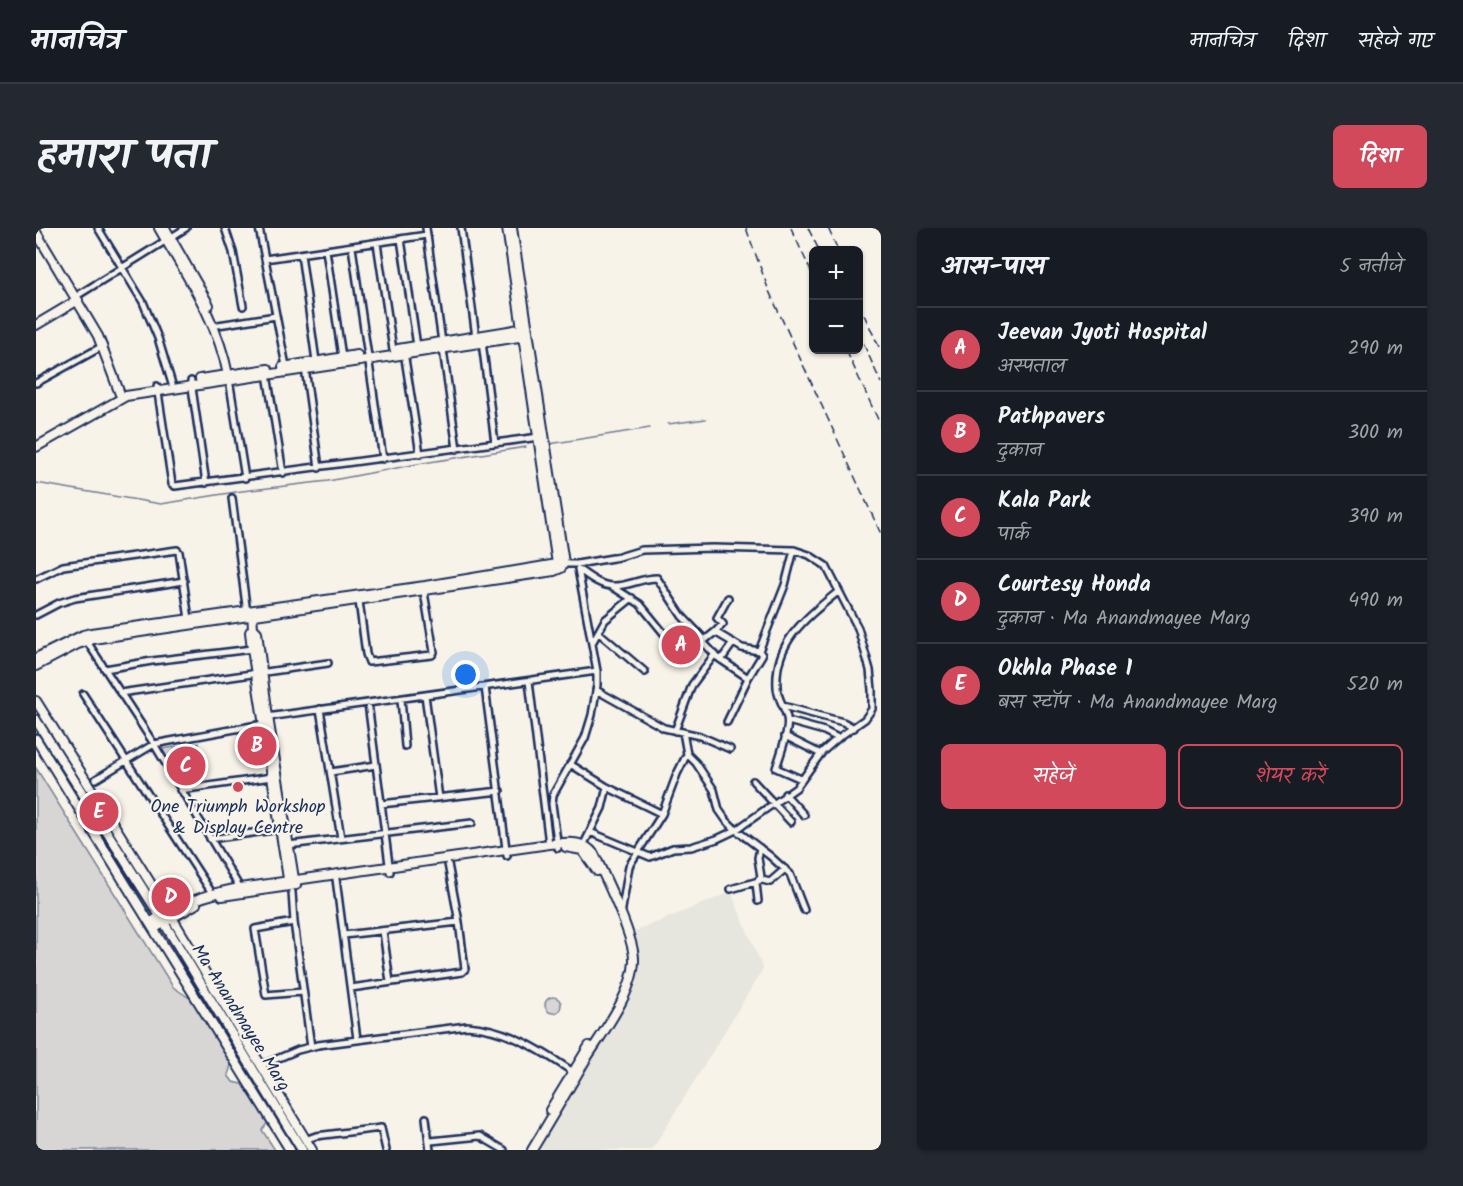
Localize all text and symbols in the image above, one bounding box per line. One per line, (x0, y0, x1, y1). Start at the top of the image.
text: मानचित्र (30, 19, 122, 64)
text: मानचित्र (1189, 25, 1255, 58)
text: दिशा (1288, 25, 1325, 58)
text: सहेजे गए (1358, 25, 1433, 58)
text: हमारा पता (36, 123, 211, 190)
button: दिशा (1333, 125, 1427, 188)
map controls (809, 246, 863, 354)
button: + (809, 246, 863, 300)
text: आस-पास (941, 246, 1045, 288)
text: 5 नतीजे (1340, 251, 1403, 283)
button: − (809, 300, 863, 354)
text: Jeevan Jyoti Hospital (998, 316, 1207, 351)
text: A (954, 333, 967, 365)
text: 290 m (1348, 333, 1403, 365)
text: अस्पताल (998, 351, 1065, 383)
text: Pathpavers (998, 400, 1105, 435)
text: B (954, 417, 967, 449)
text: 300 m (1348, 417, 1403, 449)
text: दुकान (998, 435, 1042, 467)
text: Kala Park (998, 484, 1090, 519)
text: C (954, 501, 967, 533)
text: 390 m (1348, 501, 1403, 533)
text: पार्क (998, 519, 1030, 551)
text: Courtesy Honda (998, 568, 1151, 603)
text: D (954, 585, 967, 617)
text: 490 m (1348, 585, 1403, 617)
text: दुकान · Ma Anandmayee Marg (998, 603, 1251, 635)
pin: A (662, 622, 700, 668)
text: Okhla Phase 1 (998, 652, 1132, 687)
your location (451, 660, 480, 689)
text: E (955, 669, 966, 701)
text: 520 m (1347, 669, 1403, 701)
text: बस स्टॉप · Ma Anandmayee Marg (998, 687, 1277, 719)
pin: B (238, 724, 276, 768)
pin: C (166, 744, 206, 788)
button: सहेजें (941, 744, 1166, 809)
button: शेयर करें (1178, 744, 1403, 809)
marker: One Triumph Workshop & Display Centre (231, 780, 245, 794)
pin: E (80, 790, 118, 834)
place label: One Triumph Workshop & Display Centre (151, 793, 326, 843)
pin: D (152, 874, 190, 920)
street label: Ma Anandmayee Marg (183, 939, 297, 1097)

